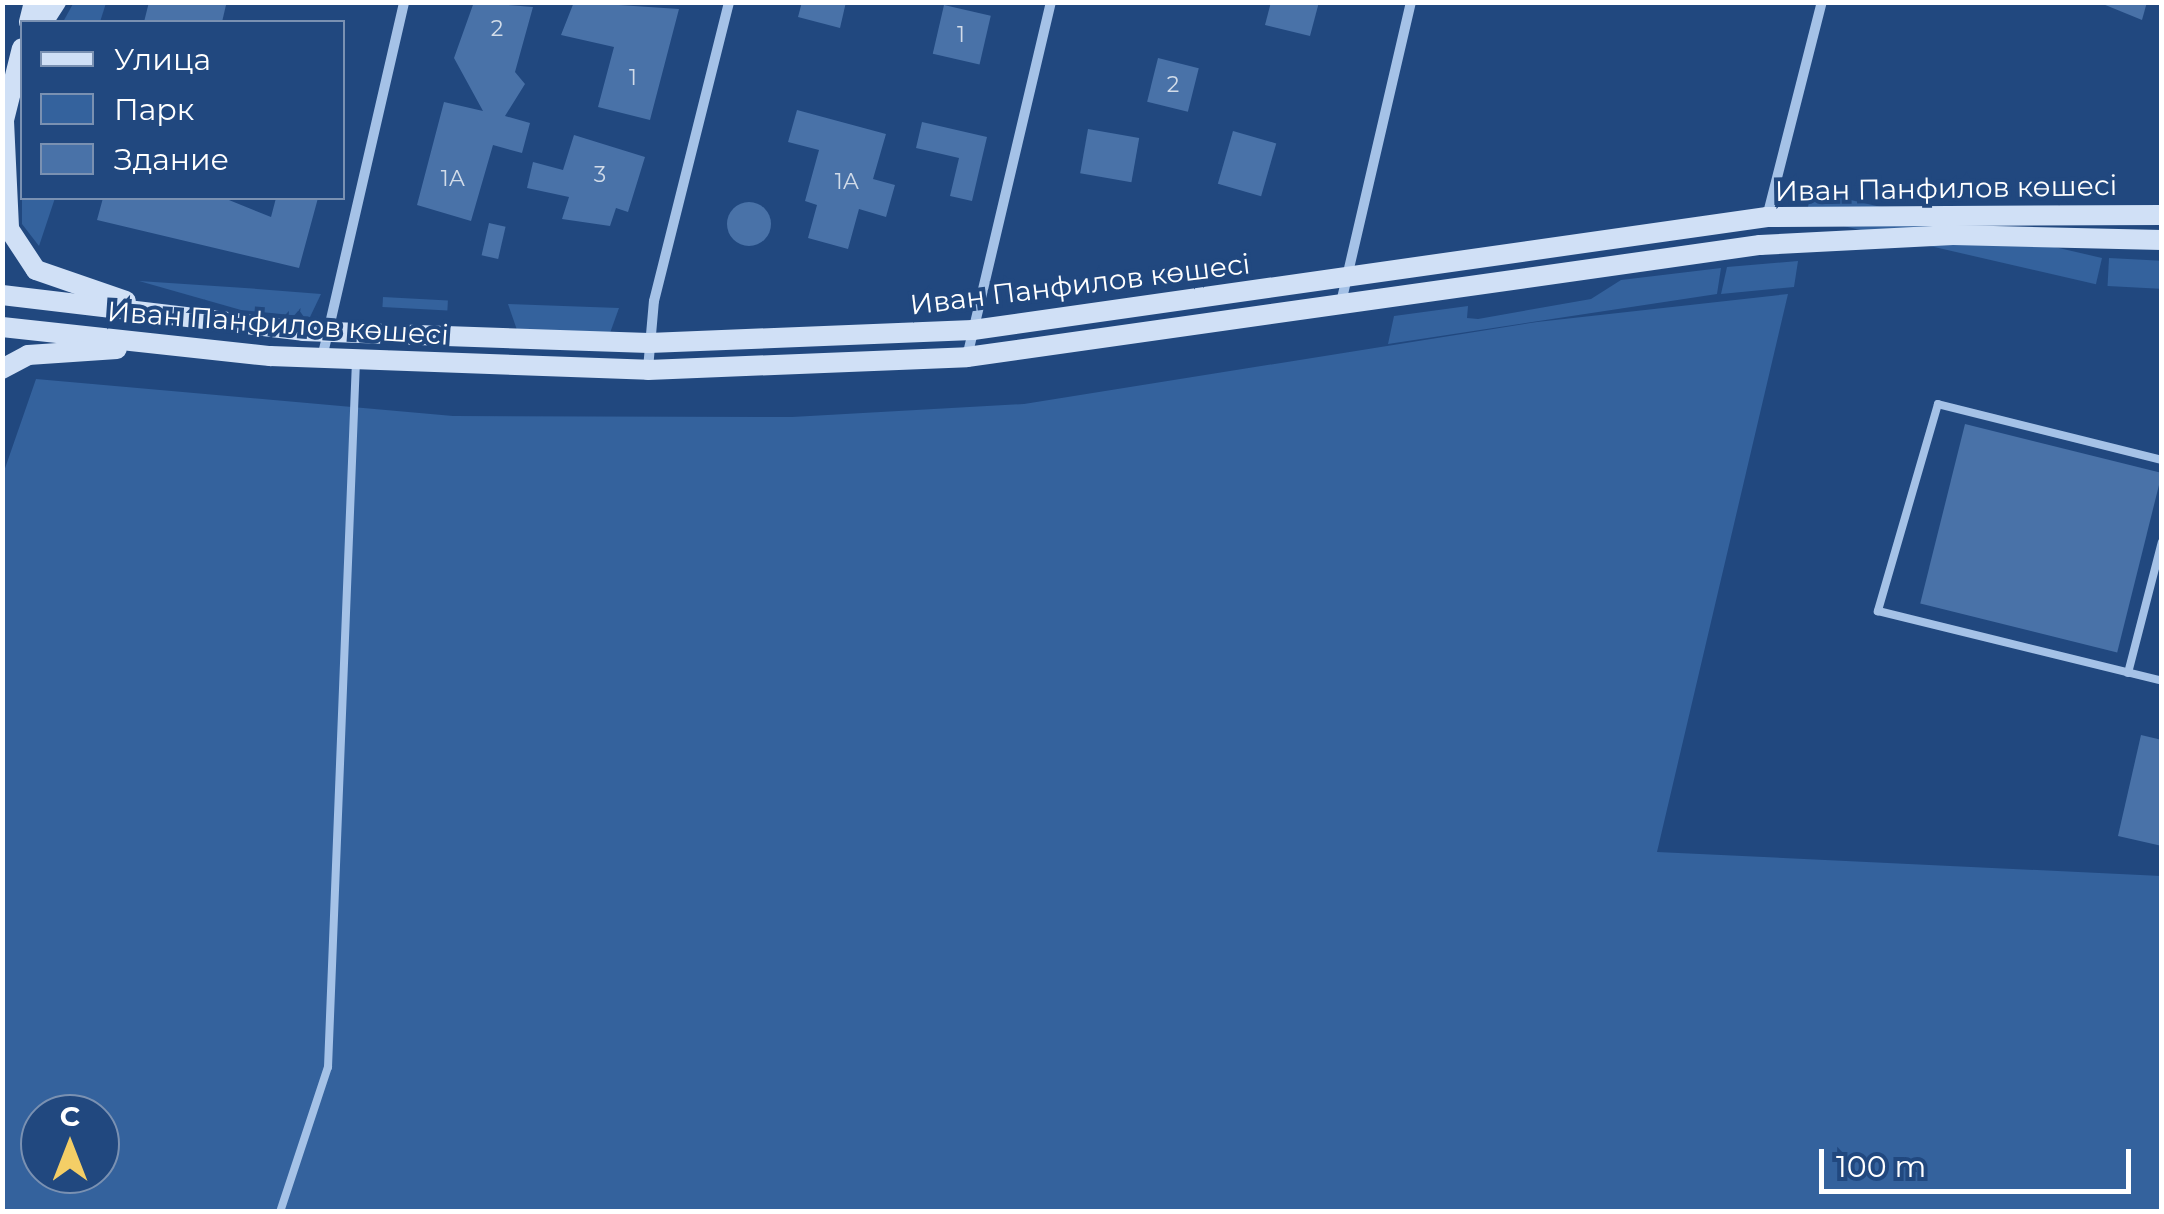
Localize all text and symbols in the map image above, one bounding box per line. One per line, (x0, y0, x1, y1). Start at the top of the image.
house number: 2 (491, 16, 503, 42)
legend (20, 20, 345, 200)
house number: 1 (957, 22, 965, 48)
text: Улица (114, 41, 211, 78)
house number: 1 (629, 65, 637, 91)
house number: 2 (1167, 72, 1179, 98)
text: Парк (114, 91, 194, 128)
text: Здание (114, 141, 229, 178)
house number: 3 (594, 162, 606, 188)
house number: 1А (441, 166, 465, 192)
street label: Иван Панфилов көшесі (1775, 168, 2117, 208)
house number: 1А (835, 169, 859, 195)
street label: Иван Панфилов көшесі (908, 246, 1252, 322)
street label: Иван Панфилов көшесі (106, 294, 450, 352)
north arrow (20, 1094, 120, 1194)
text: С (60, 1099, 80, 1133)
scale bar (1824, 1129, 2136, 1191)
text: 100 m (1836, 1148, 1926, 1185)

